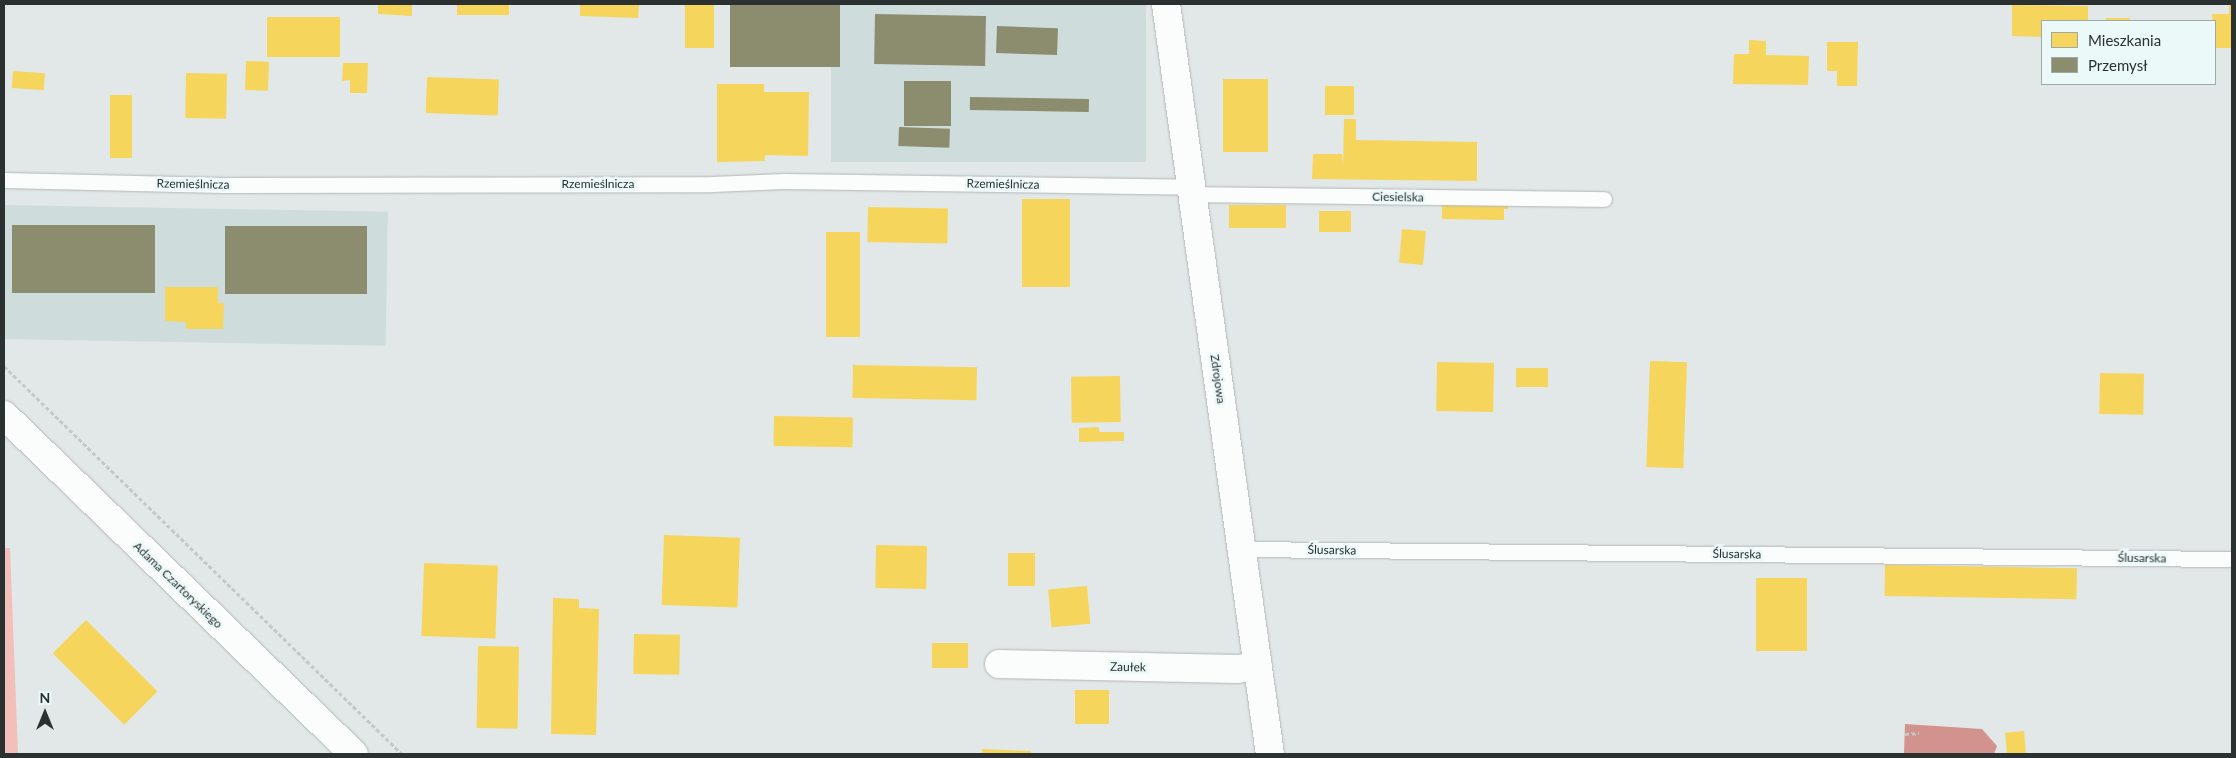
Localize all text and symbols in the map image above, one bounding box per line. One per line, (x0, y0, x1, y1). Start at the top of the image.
legend (2041, 20, 2216, 85)
text: Mieszkania (2088, 31, 2161, 49)
text: Przemysł (2088, 56, 2148, 74)
street label: Rzemieślnicza (156, 176, 230, 192)
street label: Rzemieślnicza (966, 176, 1040, 192)
street label: Rzemieślnicza (562, 177, 634, 191)
street label: Ciesielska (1372, 189, 1424, 205)
street label: Zdrojowa (1207, 353, 1229, 405)
street label: Adama Czartoryskiego (130, 539, 226, 631)
street label: Ślusarska (1308, 542, 1356, 558)
street label: Ślusarska (1713, 546, 1761, 562)
street label: Ślusarska (2118, 550, 2166, 566)
street label: Zaułek (1110, 659, 1146, 675)
north arrow (20, 688, 70, 738)
text: N (40, 689, 50, 706)

